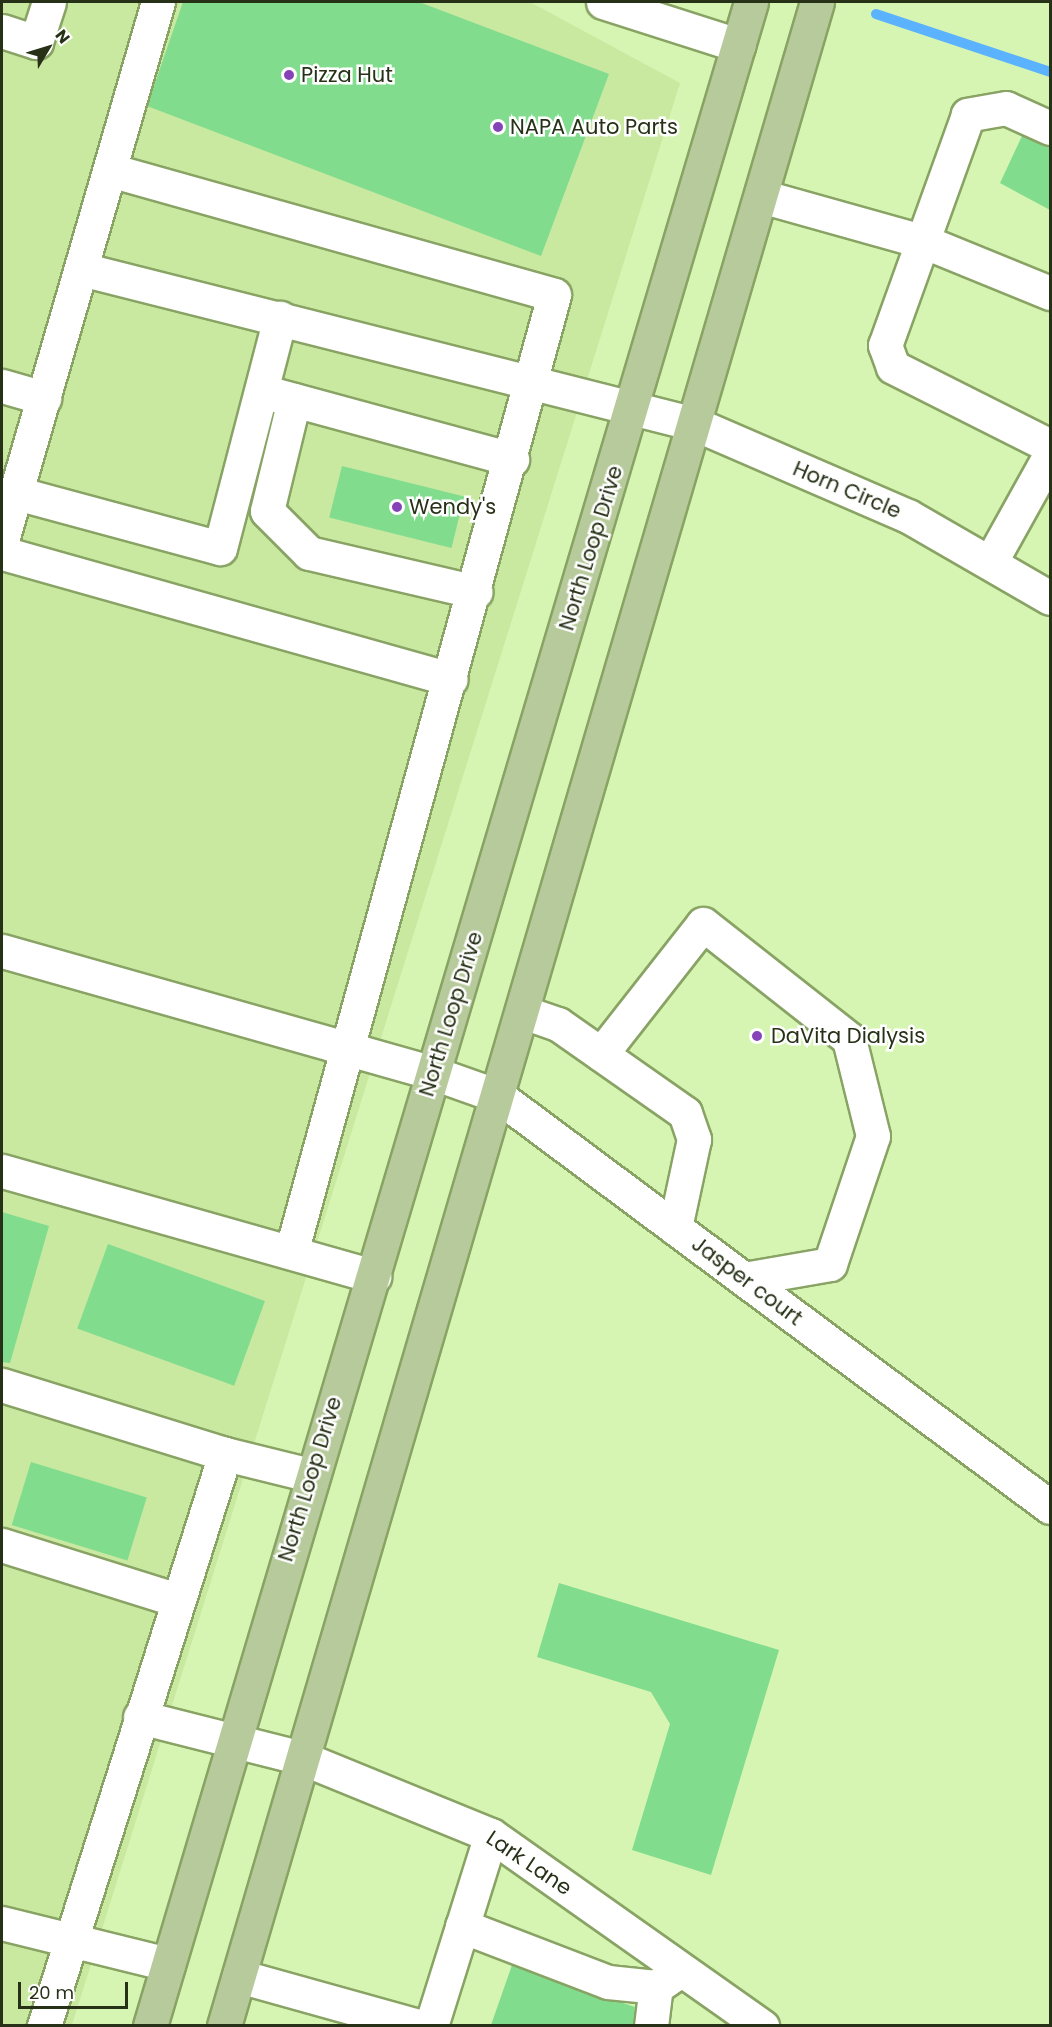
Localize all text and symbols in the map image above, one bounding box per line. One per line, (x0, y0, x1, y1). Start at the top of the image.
north arrow (18, 18, 78, 78)
text: N (50, 25, 75, 48)
place label: Pizza Hut (301, 62, 393, 88)
marker: Pizza Hut (282, 68, 296, 82)
place label: NAPA Auto Parts (510, 114, 678, 140)
marker: NAPA Auto Parts (491, 120, 505, 134)
street label: Horn Circle (789, 456, 905, 524)
street label: North Loop Drive (554, 462, 628, 634)
place label: Wendy's (409, 494, 496, 520)
marker: Wendy's (390, 500, 404, 514)
street label: North Loop Drive (414, 928, 488, 1100)
place label: DaVita Dialysis (771, 1023, 925, 1049)
marker: DaVita Dialysis (748, 1027, 766, 1045)
street label: Jasper court (687, 1231, 807, 1331)
street label: North Loop Drive (273, 1393, 347, 1565)
street label: Lark Lane (482, 1825, 576, 1901)
scale bar (21, 1970, 130, 2008)
text: 20 m (29, 1980, 74, 2005)

